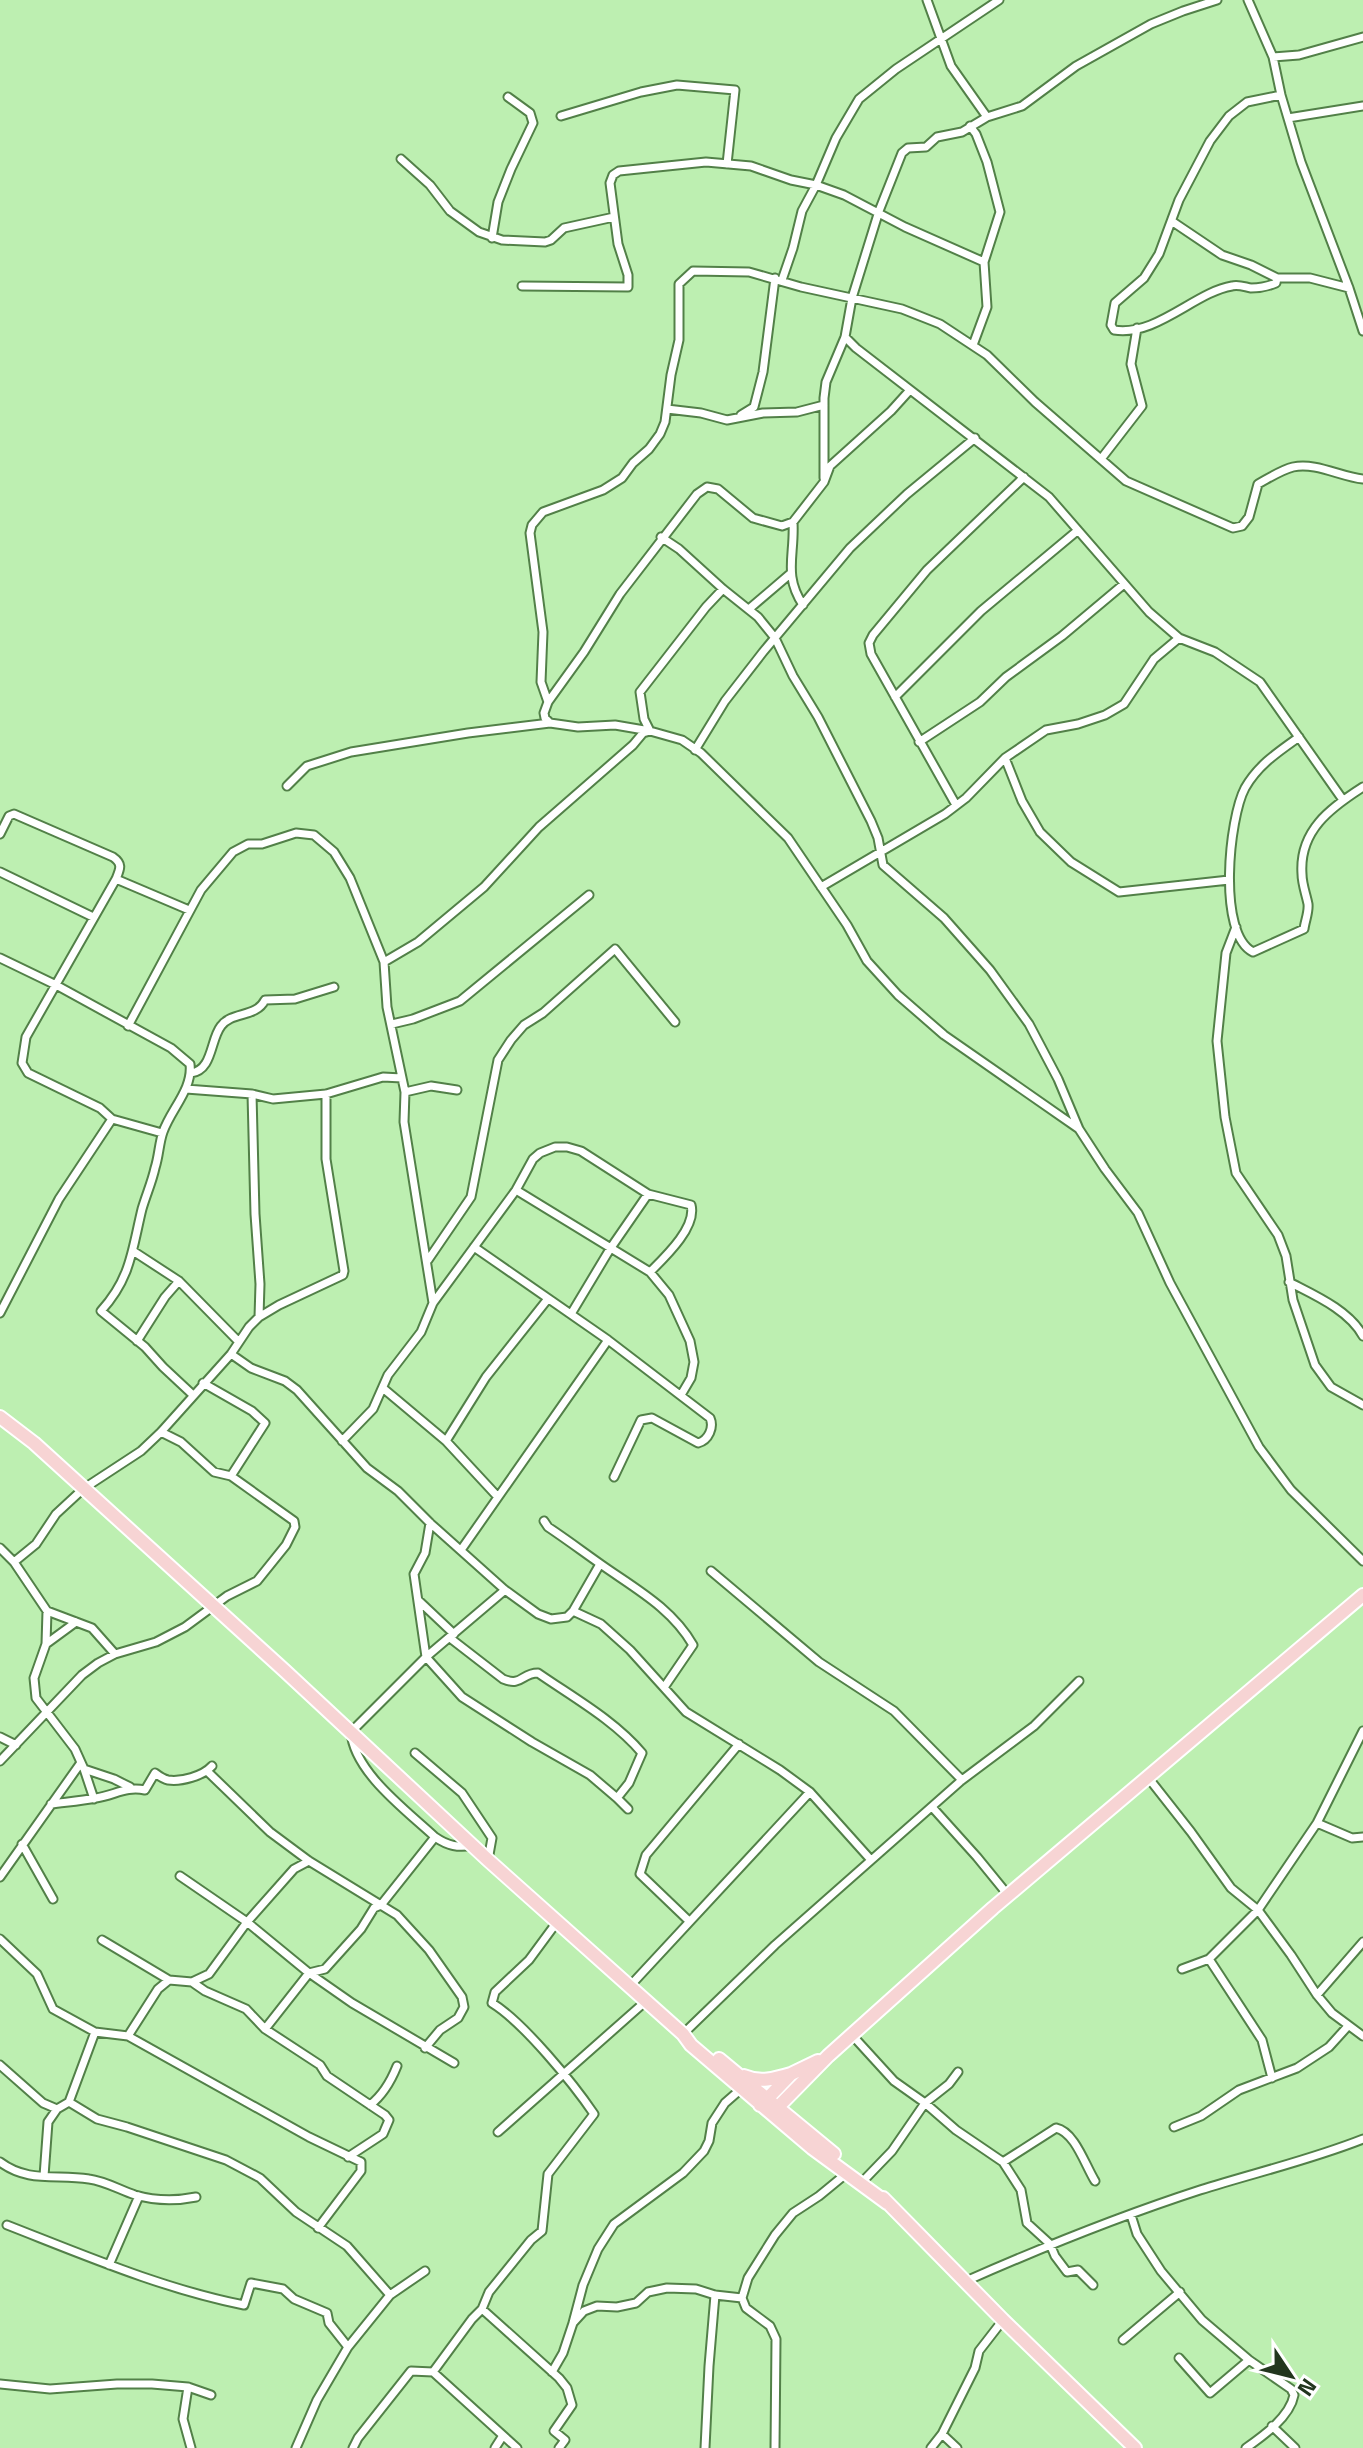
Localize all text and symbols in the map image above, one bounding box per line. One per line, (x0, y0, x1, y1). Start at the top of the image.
north arrow (1251, 2336, 1331, 2416)
text: N (1289, 2371, 1326, 2403)

